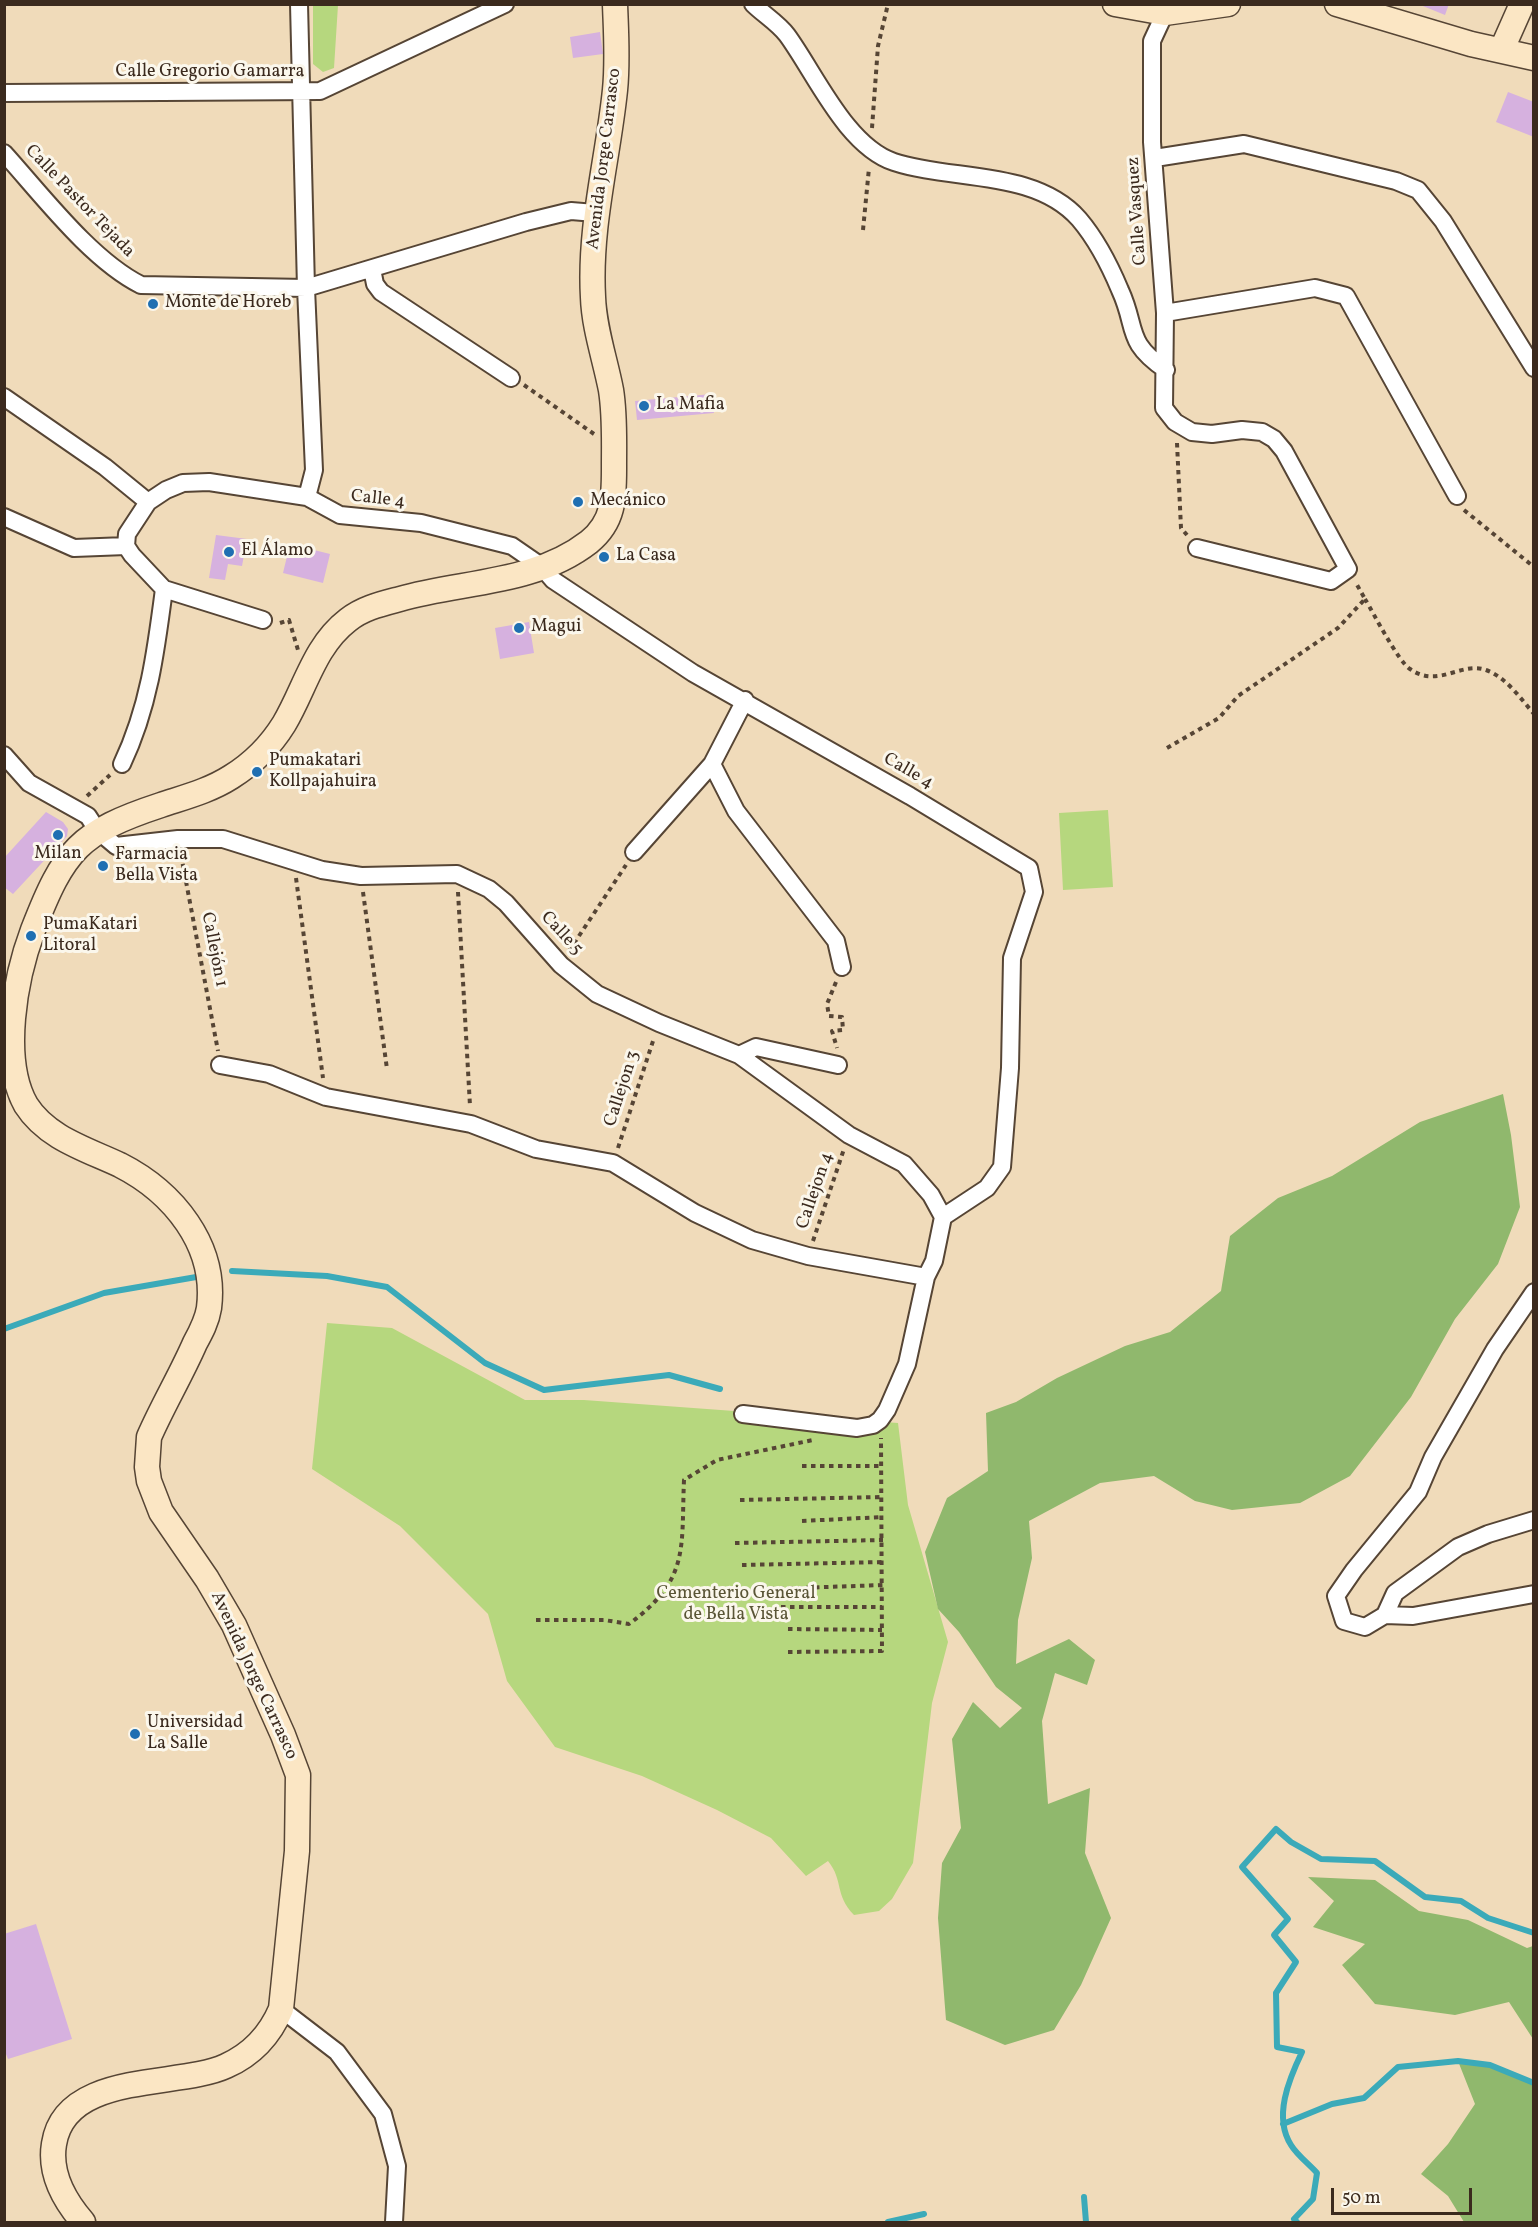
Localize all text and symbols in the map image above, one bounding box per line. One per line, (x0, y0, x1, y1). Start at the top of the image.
street label: Calle Gregorio Gamarra (116, 62, 304, 84)
street label: Avenida Jorge Carrasco (583, 67, 627, 251)
street label: Calle Pastor Tejada (20, 141, 138, 263)
street label: Calle Vasquez (1123, 156, 1153, 266)
place label: Monte de Horeb (165, 293, 291, 315)
marker: Monte de Horeb (146, 297, 160, 311)
place label: La Mafia (656, 395, 725, 417)
marker: La Mafia (637, 399, 651, 413)
street label: Calle 4 (350, 486, 406, 514)
place label: Mecánico (590, 491, 666, 513)
marker: Mecánico (571, 495, 585, 509)
place label: El Álamo (241, 541, 313, 563)
marker: El Álamo (222, 545, 236, 559)
place label: La Casa (616, 546, 676, 568)
marker: La Casa (597, 550, 611, 564)
place label: Magui (531, 617, 581, 639)
marker: Magui (512, 621, 526, 635)
street label: Calle 4 (879, 749, 937, 795)
place label: Pumakatari Kollpajahuira (269, 751, 377, 794)
marker: Pumakatari Kollpajahuira (250, 765, 264, 779)
marker: Milan (51, 828, 65, 842)
place label: Milan (34, 844, 82, 866)
place label: Farmacia Bella Vista (115, 845, 198, 888)
marker: Farmacia Bella Vista (96, 859, 110, 873)
street label: Calle 5 (535, 908, 587, 960)
street label: Callejón 1 (195, 911, 231, 989)
place label: PumaKatari Litoral (43, 915, 138, 958)
marker: PumaKatari Litoral (24, 929, 38, 943)
street label: Callejon 3 (601, 1048, 645, 1130)
street label: Callejon 4 (793, 1150, 839, 1232)
park label: Cementerio General de Bella Vista (656, 1584, 816, 1626)
street label: Avenida Jorge Carrasco (205, 1589, 301, 1763)
place label: Universidad La Salle (147, 1713, 243, 1756)
marker: Universidad La Salle (128, 1727, 142, 1741)
scale bar (1334, 2176, 1475, 2214)
text: 50 m (1342, 2186, 1381, 2211)

